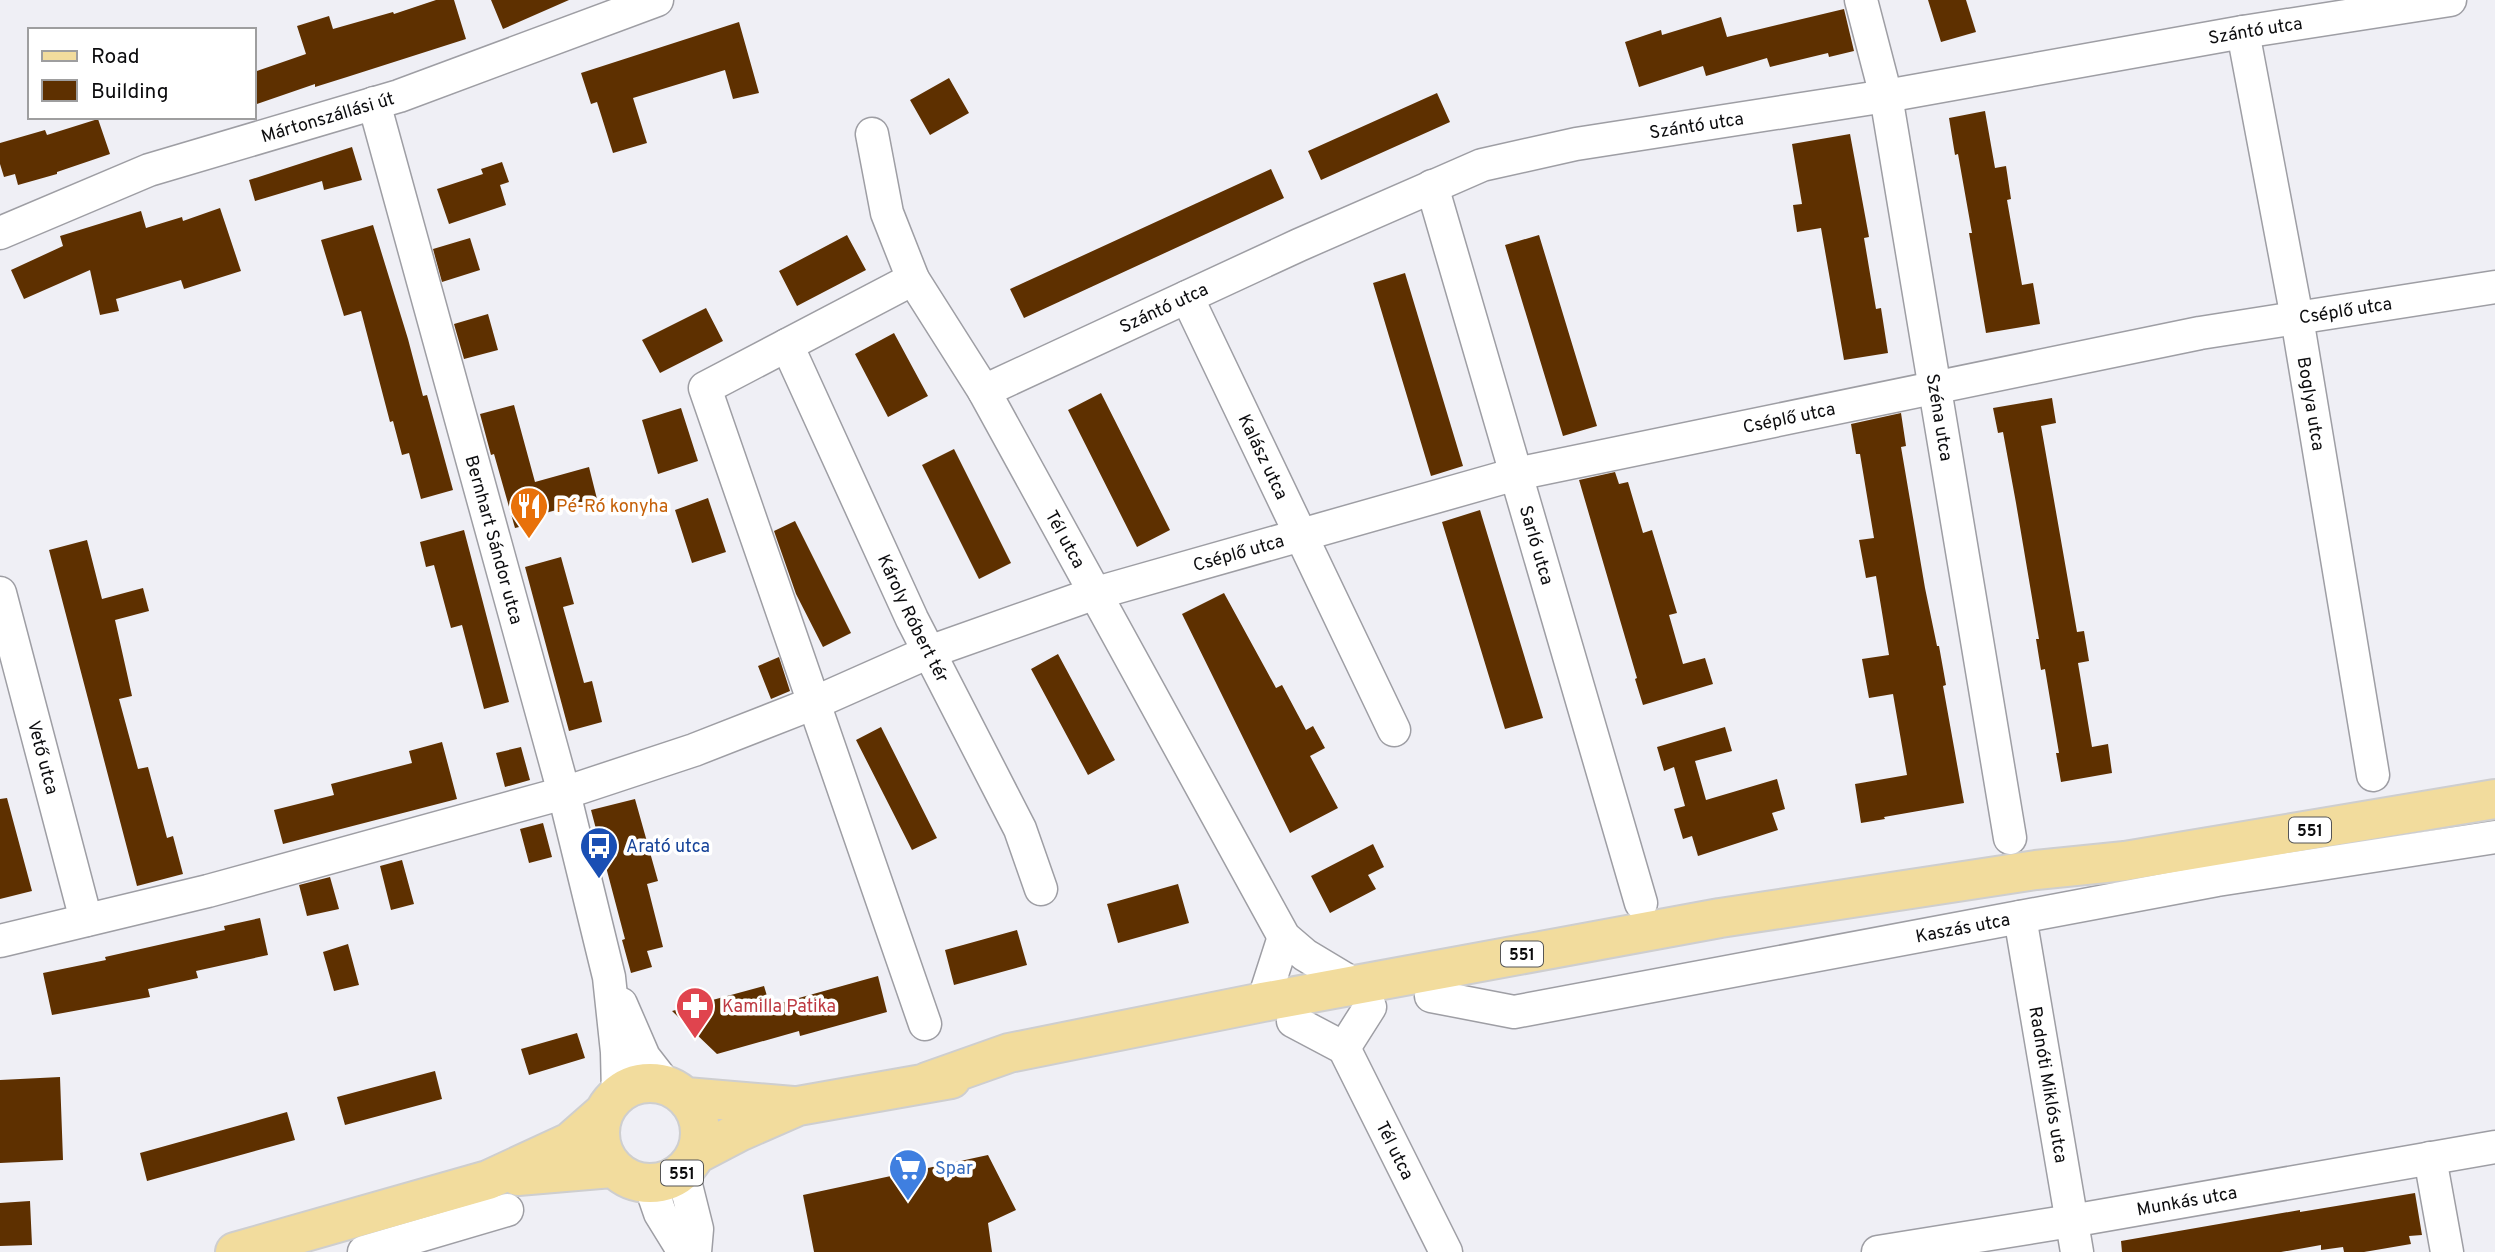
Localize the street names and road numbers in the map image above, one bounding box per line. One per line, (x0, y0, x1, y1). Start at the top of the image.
street label: Szántó utca (2207, 13, 2304, 51)
street label: Mártonszállási út (259, 88, 397, 149)
street label: Szántó utca (1648, 108, 1745, 145)
street label: Szántó utca (1116, 279, 1212, 340)
street label: Cséplő utca (2298, 293, 2394, 330)
street label: Boglya utca (2291, 355, 2329, 453)
street label: Széna utca (1920, 372, 1957, 463)
street label: Cséplő utca (1741, 399, 1837, 440)
street label: Kalász utca (1232, 411, 1292, 504)
street label: Bernhart Sándor utca (459, 453, 527, 627)
street label: Sarló utca (1513, 503, 1558, 588)
street label: Tél utca (1039, 507, 1089, 573)
street label: Cséplő utca (1191, 530, 1287, 578)
street label: Károly Róbert tér (871, 551, 953, 687)
street label: Vető utca (21, 718, 63, 797)
road number: 551 (2289, 818, 2331, 842)
street label: Kaszás utca (1914, 909, 2012, 949)
road number: 551 (1501, 942, 1543, 966)
street label: Radnóti Miklós utca (2022, 1005, 2072, 1165)
street label: Tél utca (1369, 1118, 1418, 1184)
road number: 551 (661, 1161, 703, 1186)
street label: Munkás utca (2135, 1182, 2239, 1222)

